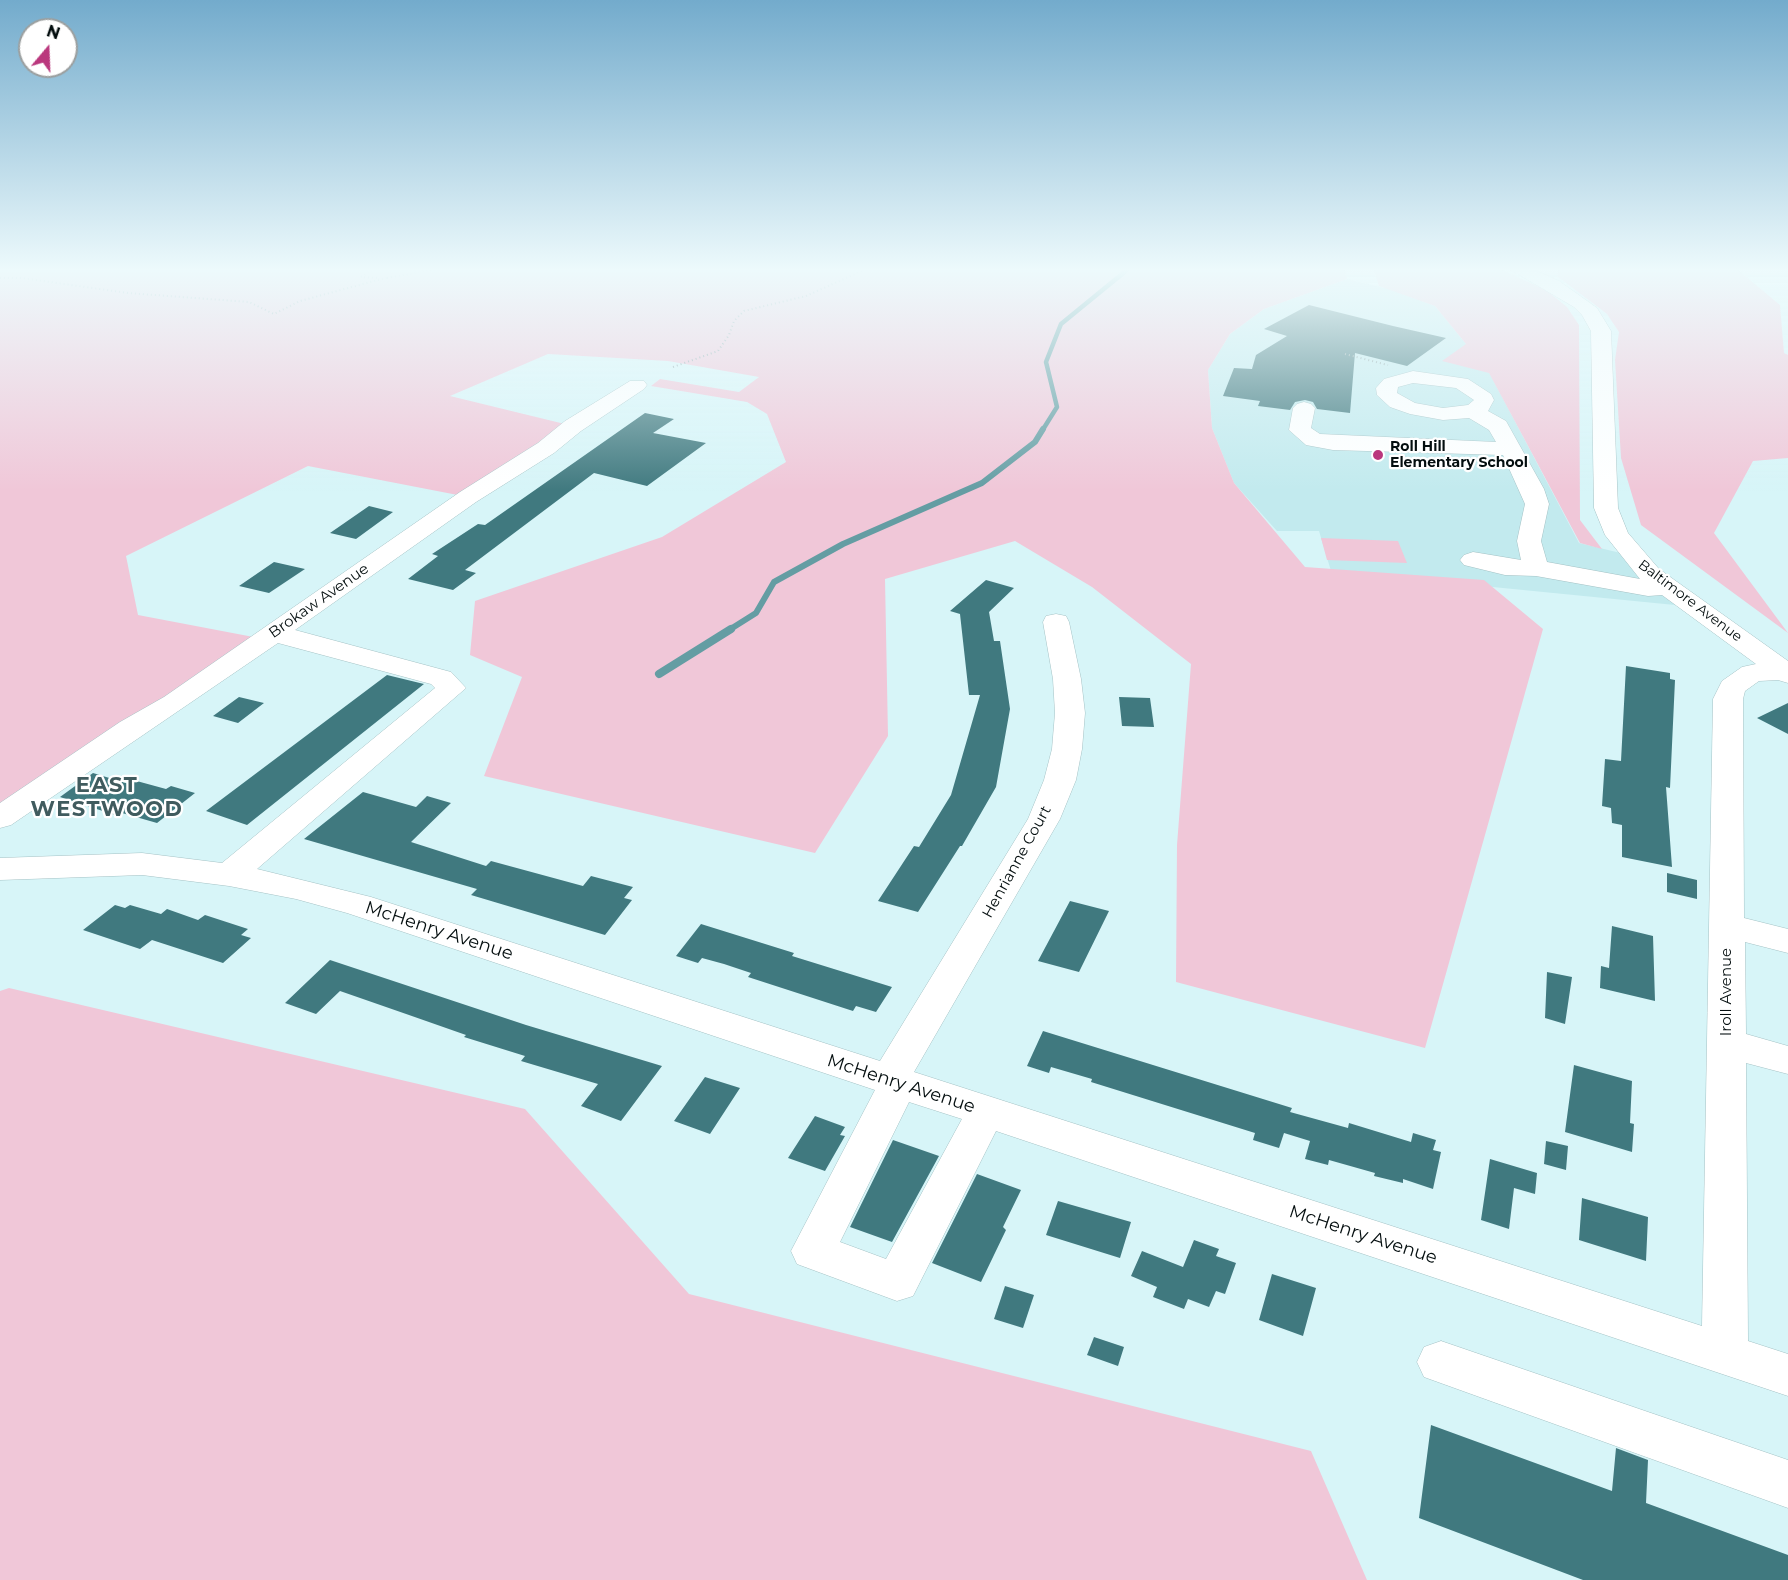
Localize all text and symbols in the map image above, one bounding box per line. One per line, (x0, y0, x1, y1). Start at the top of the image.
north arrow (18, 18, 78, 78)
text: N (44, 21, 63, 43)
place label: Roll Hill Elementary School (1390, 439, 1528, 472)
marker: Roll Hill Elementary School (1371, 448, 1385, 462)
street label: Baltimore Avenue (1635, 556, 1745, 646)
street label: Brokaw Avenue (266, 560, 372, 642)
district label: EAST WESTWOOD (31, 773, 183, 823)
street label: Henrianne Court (979, 803, 1055, 921)
street label: McHenry Avenue (362, 897, 516, 965)
street label: Iroll Avenue (1718, 948, 1736, 1036)
street label: McHenry Avenue (824, 1050, 978, 1118)
street label: McHenry Avenue (1286, 1201, 1440, 1269)

